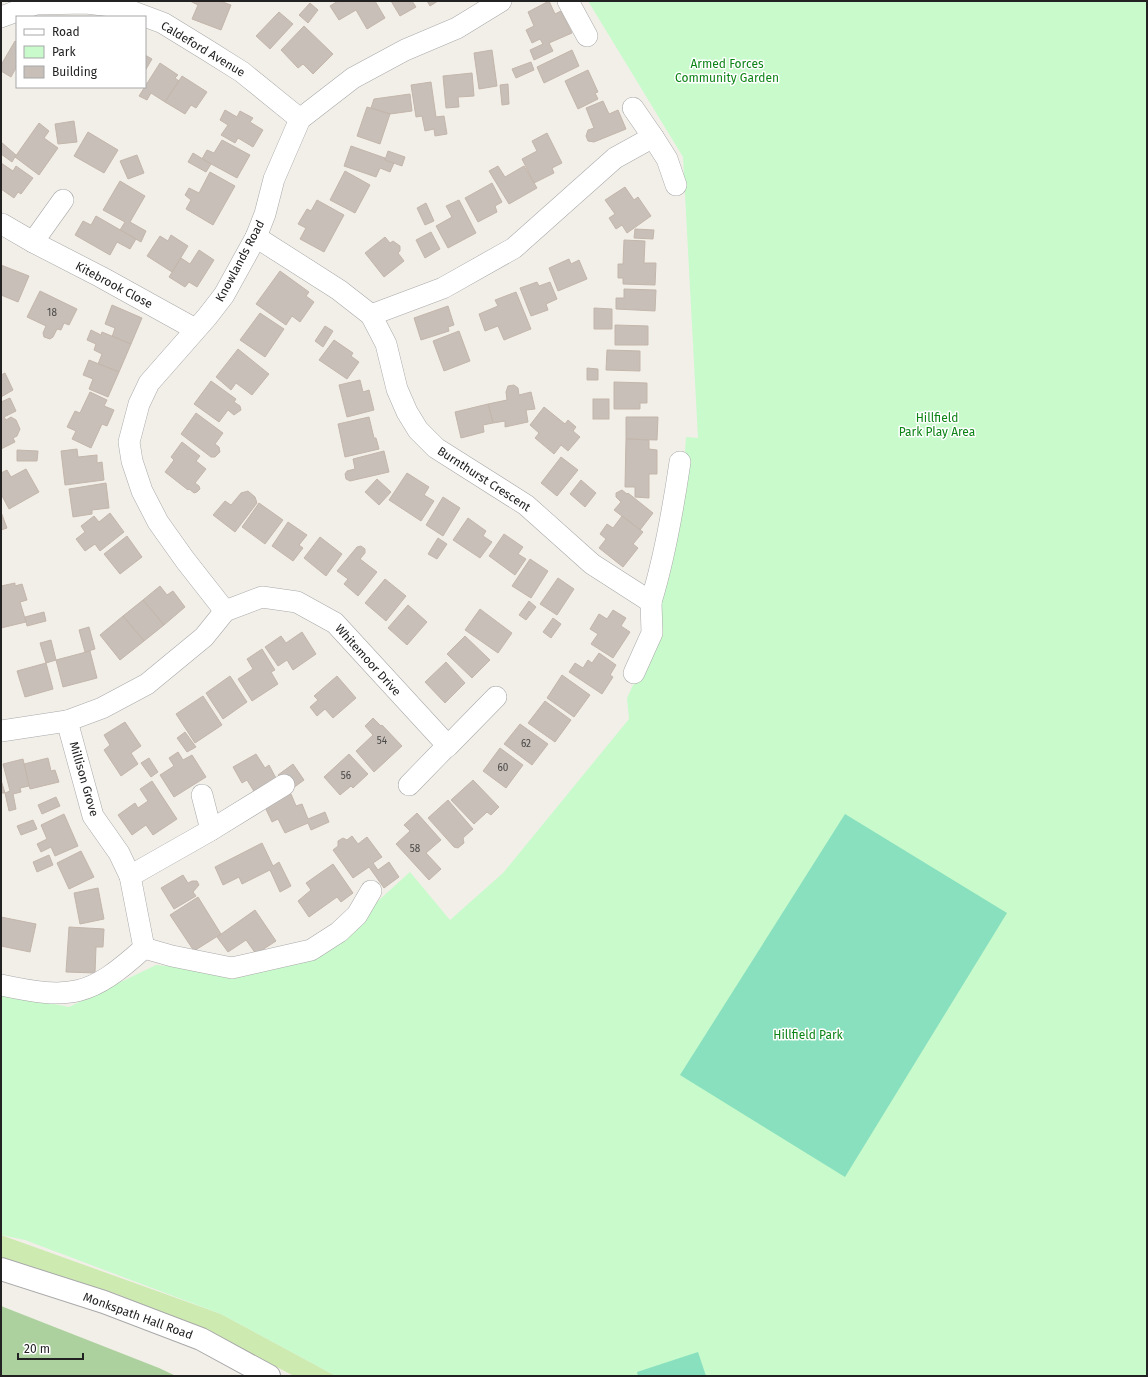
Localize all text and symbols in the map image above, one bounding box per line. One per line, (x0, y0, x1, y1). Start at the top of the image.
legend (16, 16, 146, 88)
street label: Caldeford Avenue (158, 18, 248, 80)
text: Road (52, 25, 80, 39)
text: Park (52, 45, 76, 59)
park label: Armed Forces Community Garden (675, 57, 779, 85)
text: Building (52, 65, 98, 79)
street label: Knowlands Road (213, 218, 267, 304)
street label: Kitebrook Close (73, 259, 155, 311)
house number: 18 (47, 307, 57, 319)
park label: Hillfield Park Play Area (899, 411, 975, 439)
street label: Burnthurst Crescent (435, 444, 534, 515)
street label: Whitemoor Drive (332, 621, 404, 699)
house number: 54 (377, 735, 388, 747)
house number: 62 (521, 738, 531, 750)
street label: Millison Grove (67, 740, 101, 818)
house number: 60 (498, 762, 509, 774)
house number: 56 (341, 770, 351, 782)
house number: 58 (410, 843, 421, 855)
park label: Hillfield Park (773, 1028, 844, 1042)
street label: Monkspath Hall Road (81, 1290, 195, 1342)
scale bar (18, 1335, 83, 1361)
text: 20 m (24, 1342, 50, 1356)

